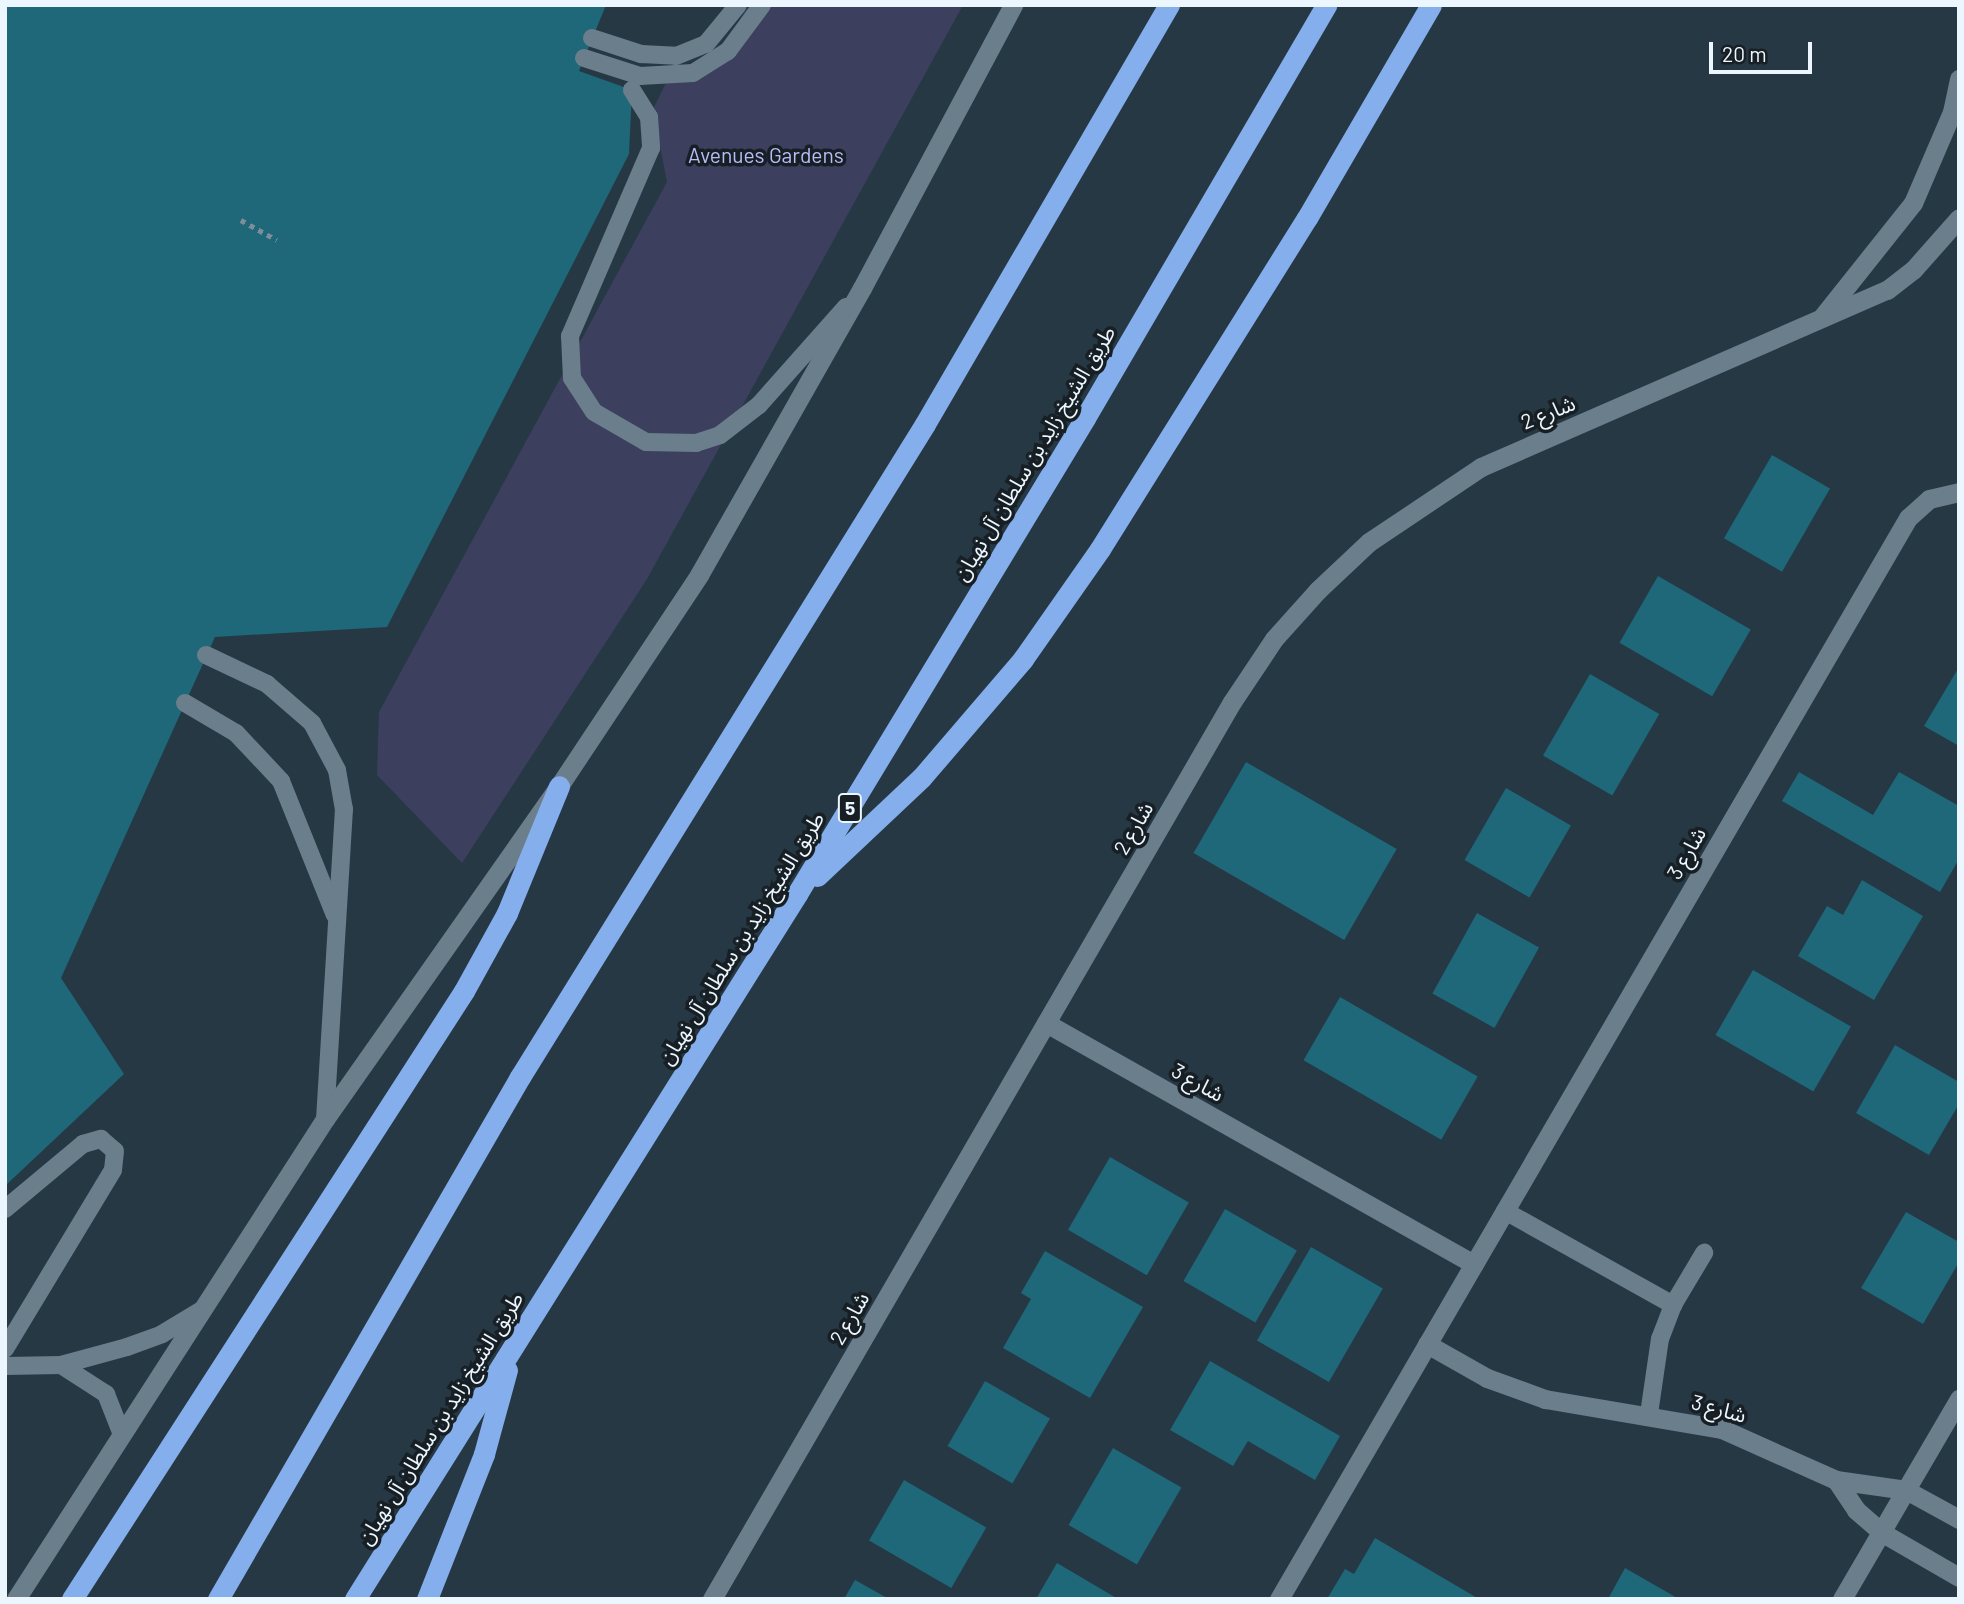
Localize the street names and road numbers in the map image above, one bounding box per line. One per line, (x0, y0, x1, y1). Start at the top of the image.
street label: طريق الشيخ زايد بن سلطان آل نهيان (948, 321, 1120, 585)
street label: شارع 2 (1517, 390, 1579, 434)
road number: 5 (838, 792, 862, 824)
street label: شارع 2 (1108, 797, 1158, 859)
street label: طريق الشيخ زايد بن سلطان آل نهيان (653, 807, 829, 1069)
street label: شارع 3 (1661, 822, 1711, 884)
street label: شارع 3 (1167, 1057, 1229, 1107)
street label: طريق الشيخ زايد بن سلطان آل نهيان (352, 1287, 528, 1549)
street label: شارع 2 (824, 1287, 874, 1349)
street label: شارع 3 (1689, 1389, 1749, 1427)

